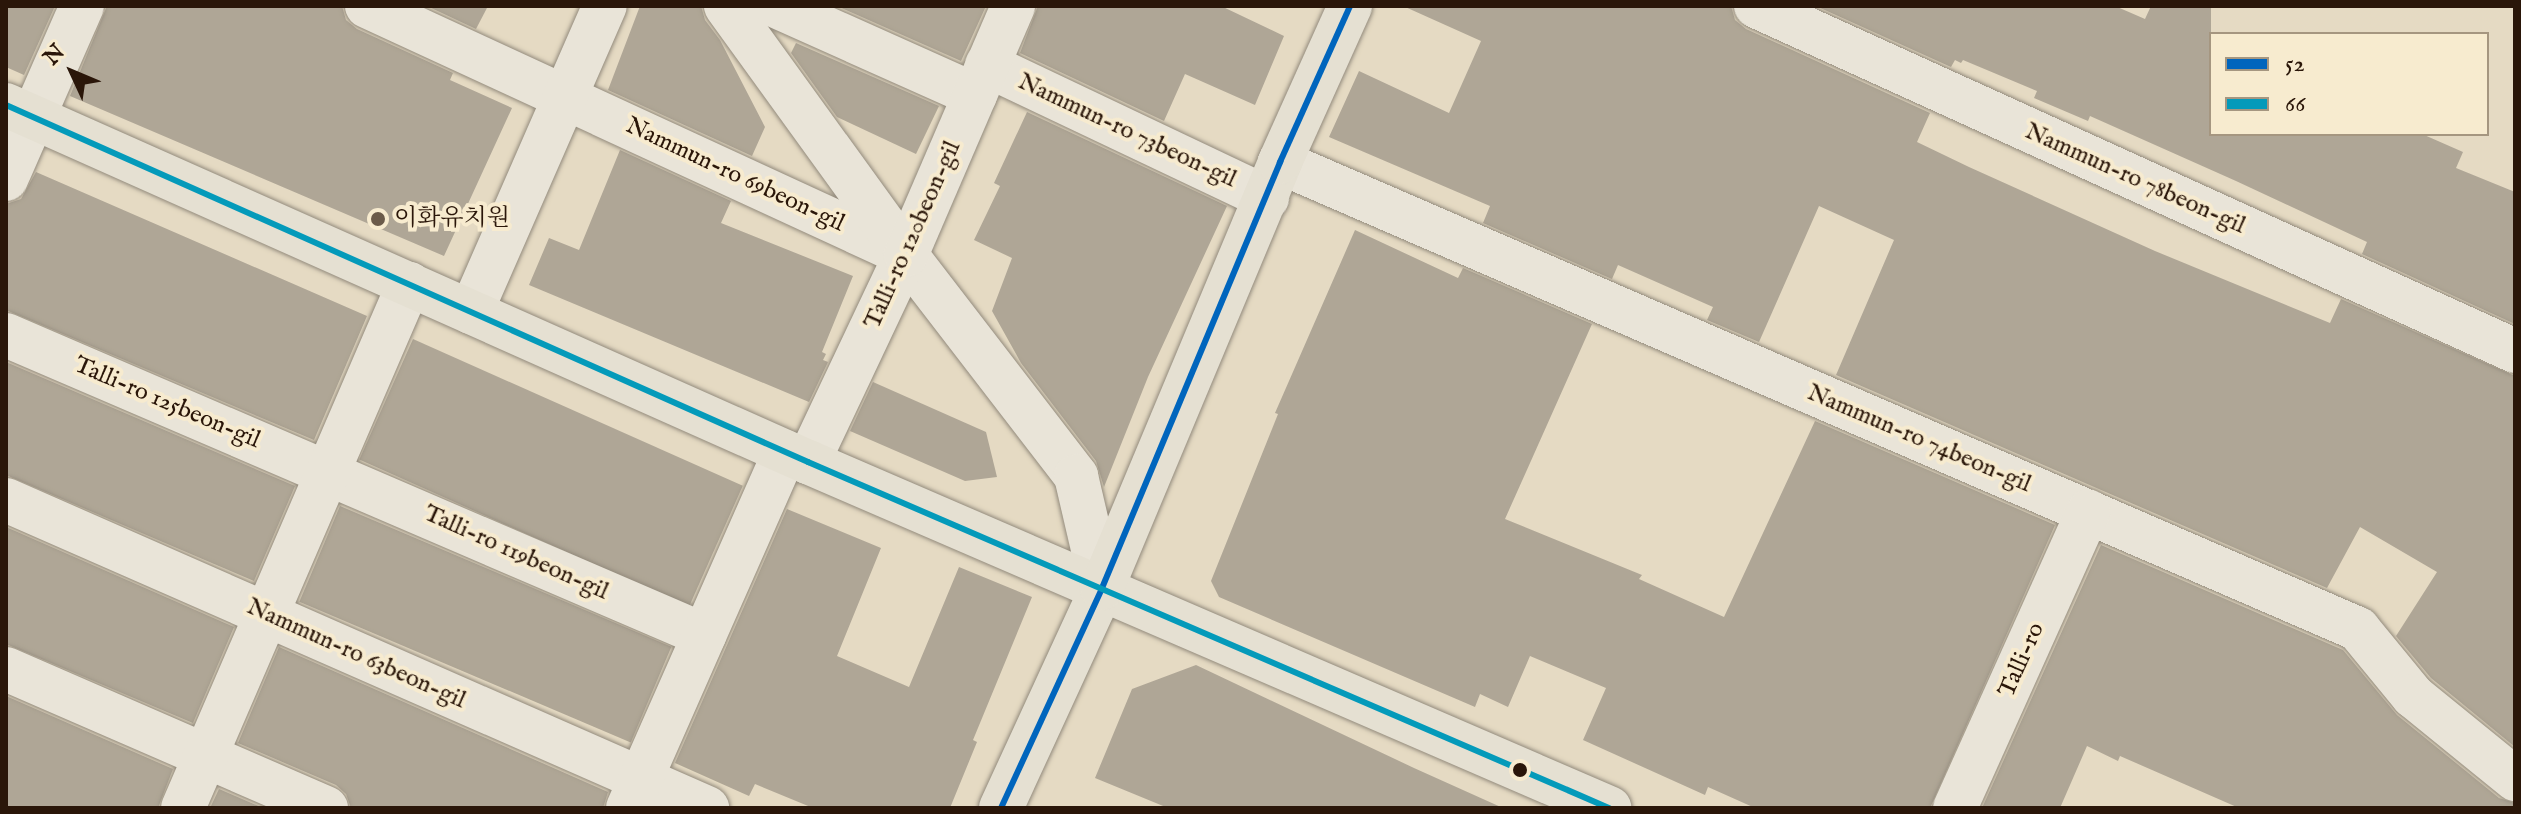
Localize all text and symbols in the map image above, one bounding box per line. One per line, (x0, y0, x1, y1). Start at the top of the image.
north arrow (32, 32, 112, 112)
legend (2209, 32, 2489, 136)
text: N (38, 39, 71, 72)
text: 52 (2285, 49, 2305, 80)
street label: Nammun-ro 73beon-gil (1013, 68, 1241, 194)
text: 66 (2285, 89, 2305, 120)
street label: Nammun-ro 69beon-gil (621, 112, 849, 238)
street label: Nammun-ro 78beon-gil (2020, 117, 2250, 241)
street label: Talli-ro 120beon-gil (859, 137, 967, 333)
place label: 이화유치원 (394, 205, 510, 233)
marker: 이화유치원 (369, 210, 387, 228)
street label: Talli-ro 125beon-gil (70, 351, 264, 455)
street label: Nammun-ro 74beon-gil (1803, 379, 2035, 499)
street label: Talli-ro 119beon-gil (419, 499, 613, 607)
street label: Nammun-ro 63beon-gil (242, 593, 470, 715)
street label: Talli-ro (1993, 618, 2051, 702)
unlabelled marker (1512, 762, 1528, 778)

